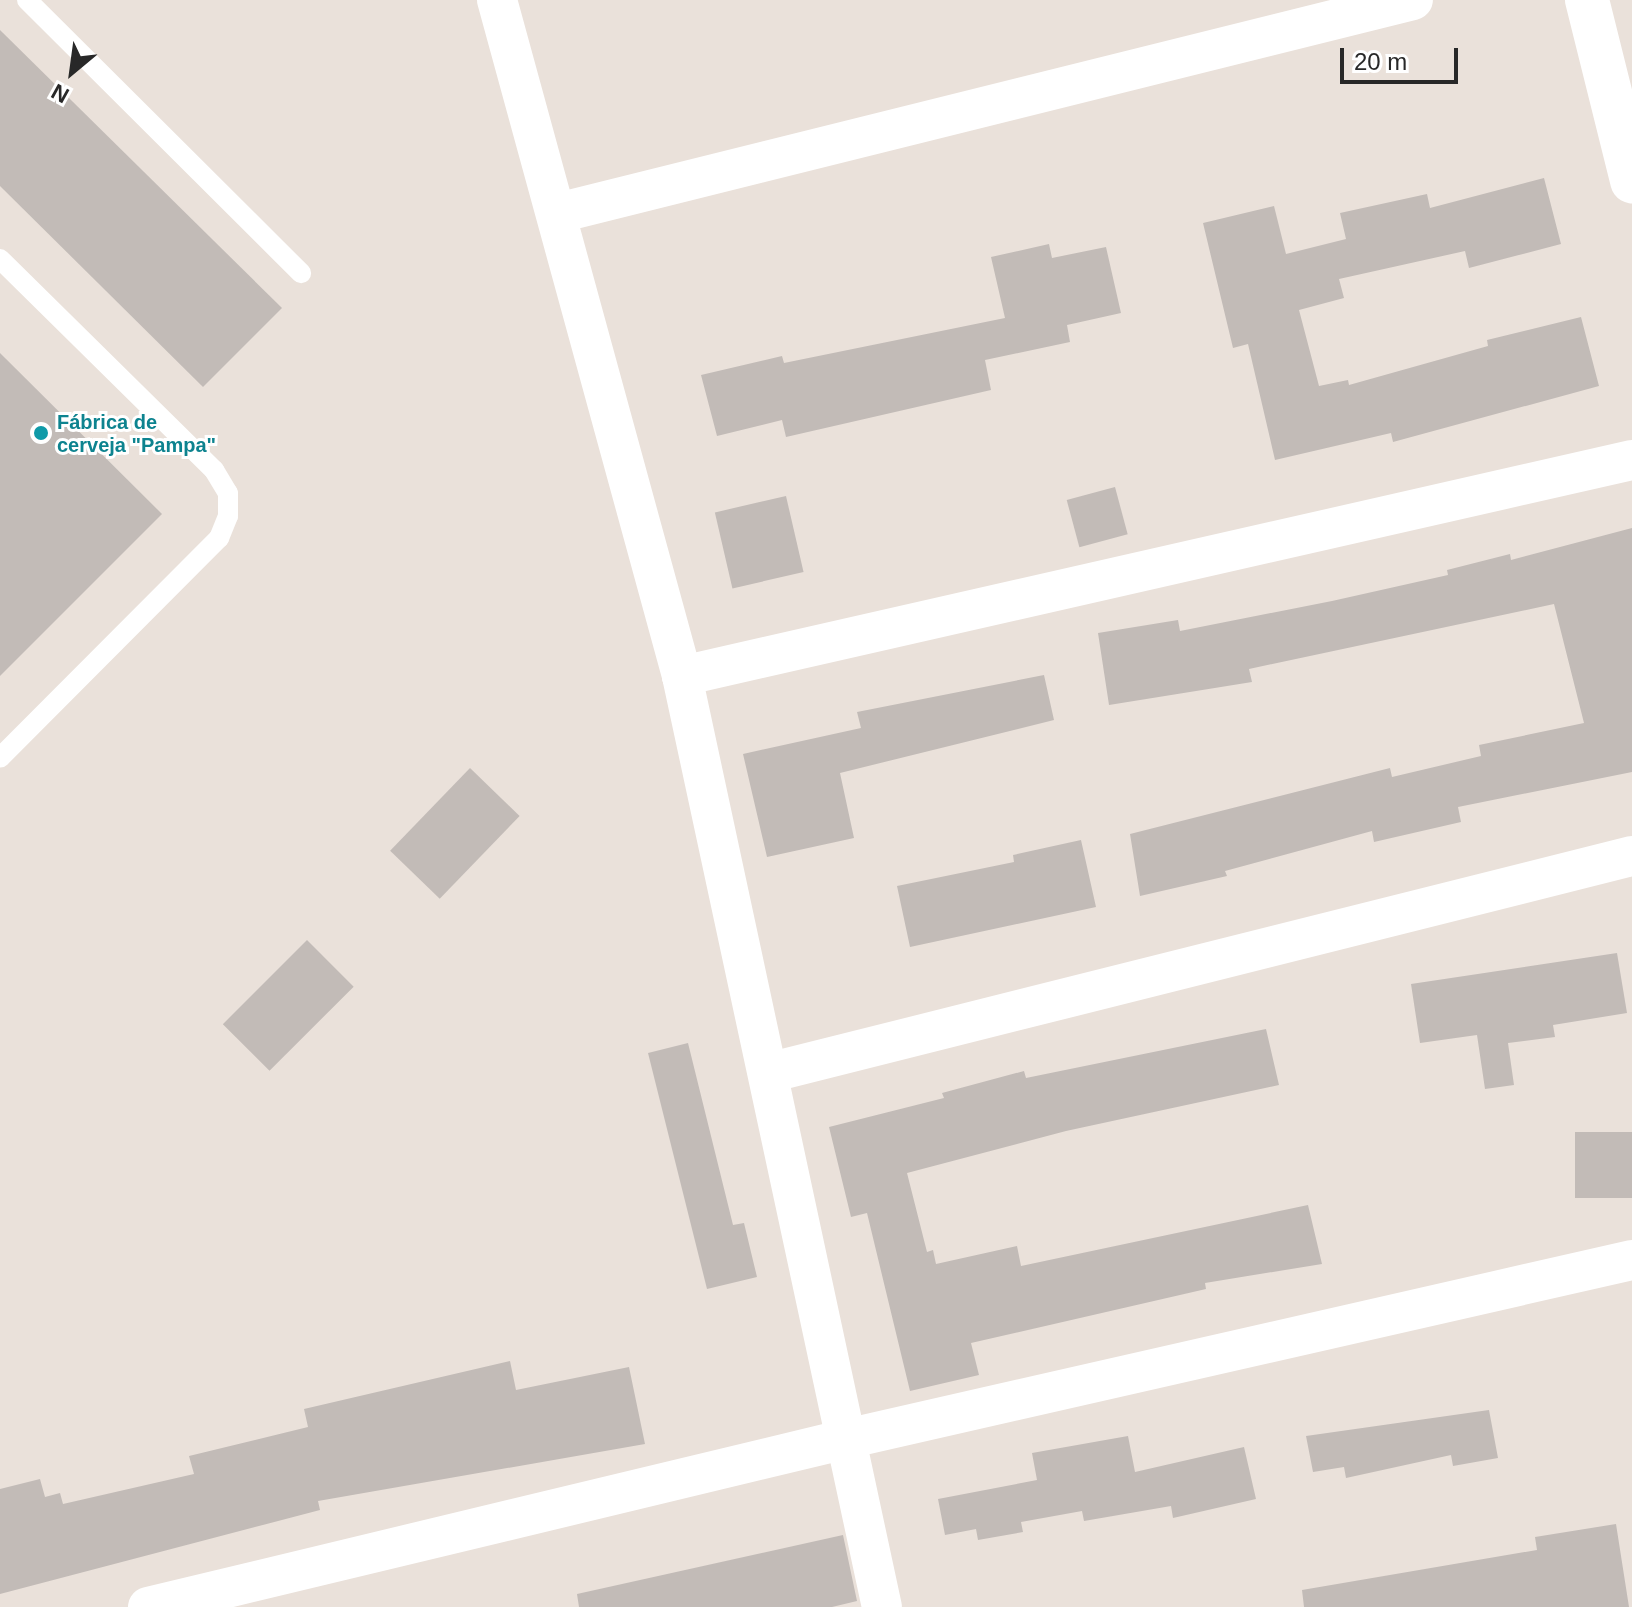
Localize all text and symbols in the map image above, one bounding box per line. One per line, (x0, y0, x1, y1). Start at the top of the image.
north arrow (32, 32, 112, 112)
scale bar (1344, 32, 1462, 82)
text: 20 m (1354, 48, 1407, 75)
text: N (47, 79, 73, 108)
place label: Fábrica de cerveja "Pampa" (57, 410, 216, 457)
marker: Fábrica de cerveja "Pampa" (32, 424, 50, 442)

